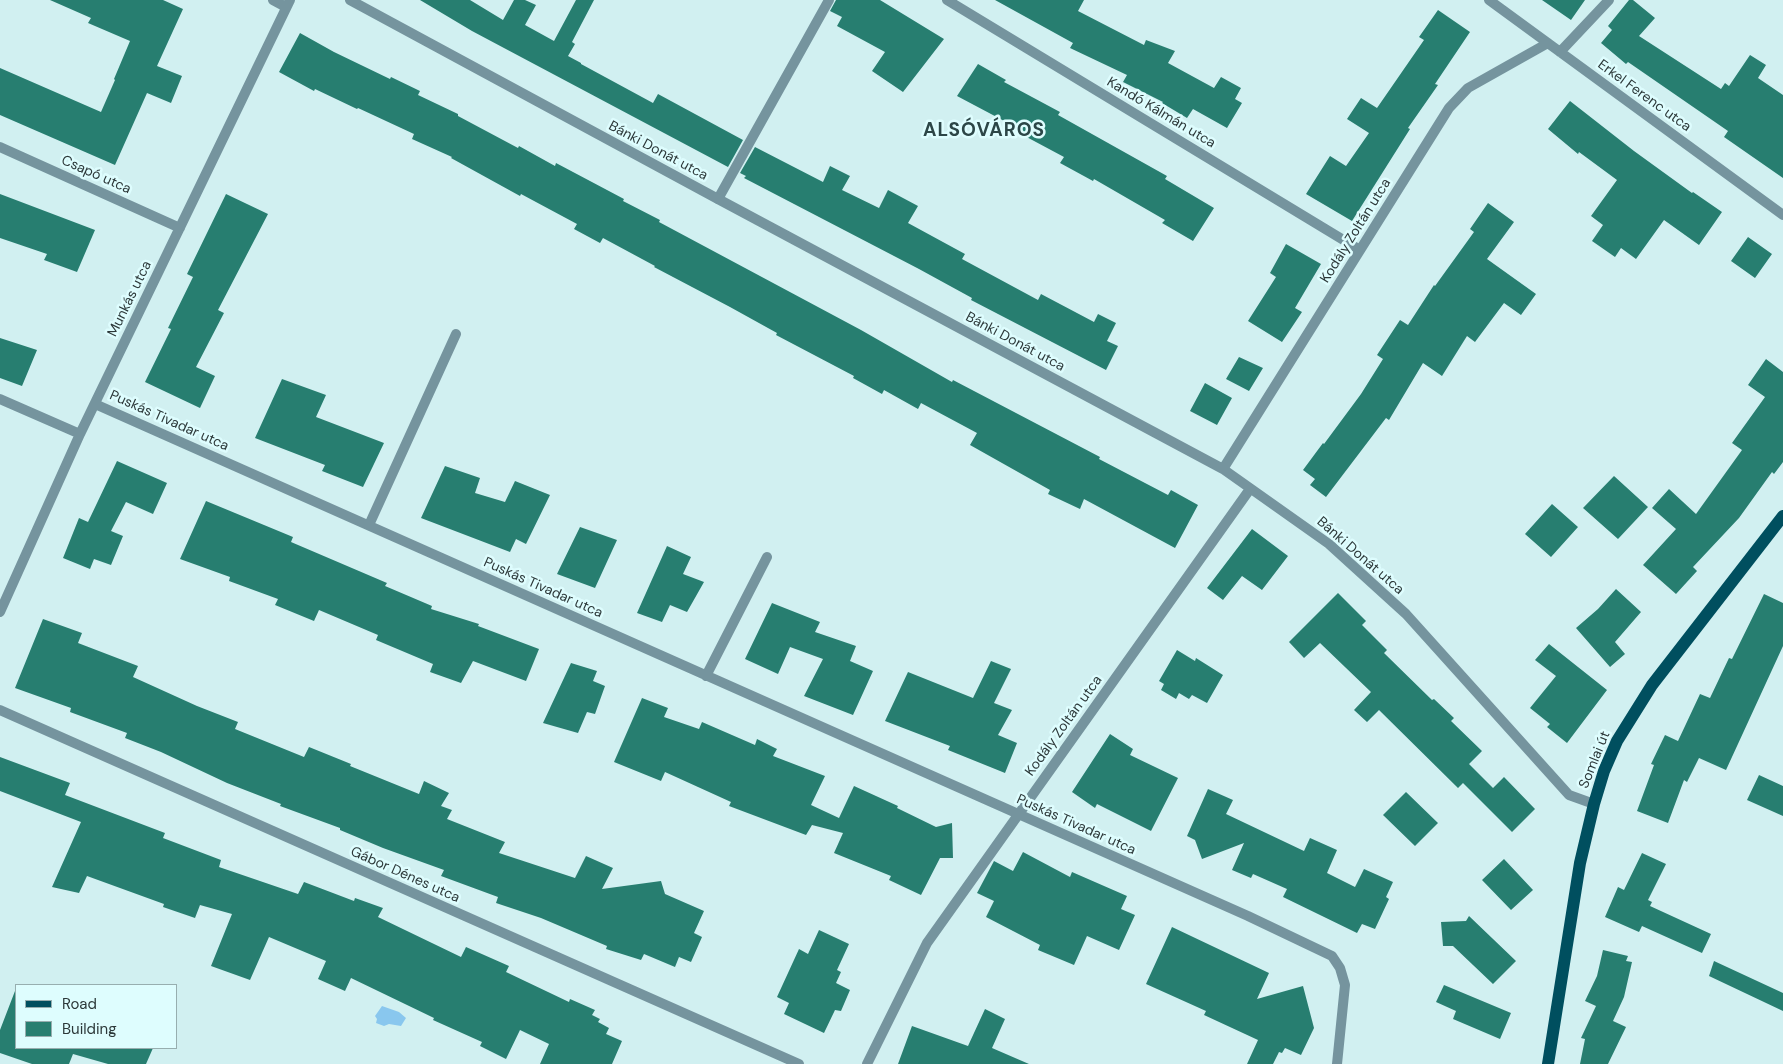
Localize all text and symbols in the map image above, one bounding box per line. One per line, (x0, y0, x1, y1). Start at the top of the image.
street label: Erkel Ferenc utca (1594, 57, 1694, 135)
street label: Kandó Kálmán utca (1104, 74, 1218, 152)
street label: Bánki Donát utca (606, 118, 710, 184)
district label: ALSÓVÁROS (922, 120, 1046, 142)
street label: Csapó utca (59, 152, 133, 198)
street label: Kodály Zoltán utca (1317, 176, 1395, 286)
street label: Munkás utca (104, 258, 156, 340)
street label: Bánki Donát utca (963, 309, 1067, 375)
street label: Puskás Tivadar utca (107, 387, 231, 455)
street label: Bánki Donát utca (1313, 514, 1407, 598)
street label: Puskás Tivadar utca (481, 554, 605, 622)
street label: Kodály Zoltán utca (1022, 673, 1106, 779)
street label: Somlai út (1576, 729, 1614, 791)
street label: Puskás Tivadar utca (1014, 791, 1138, 859)
street label: Gábor Dénes utca (348, 843, 462, 907)
legend (15, 984, 178, 1049)
text: Road (62, 994, 97, 1014)
text: Building (62, 1019, 117, 1039)

